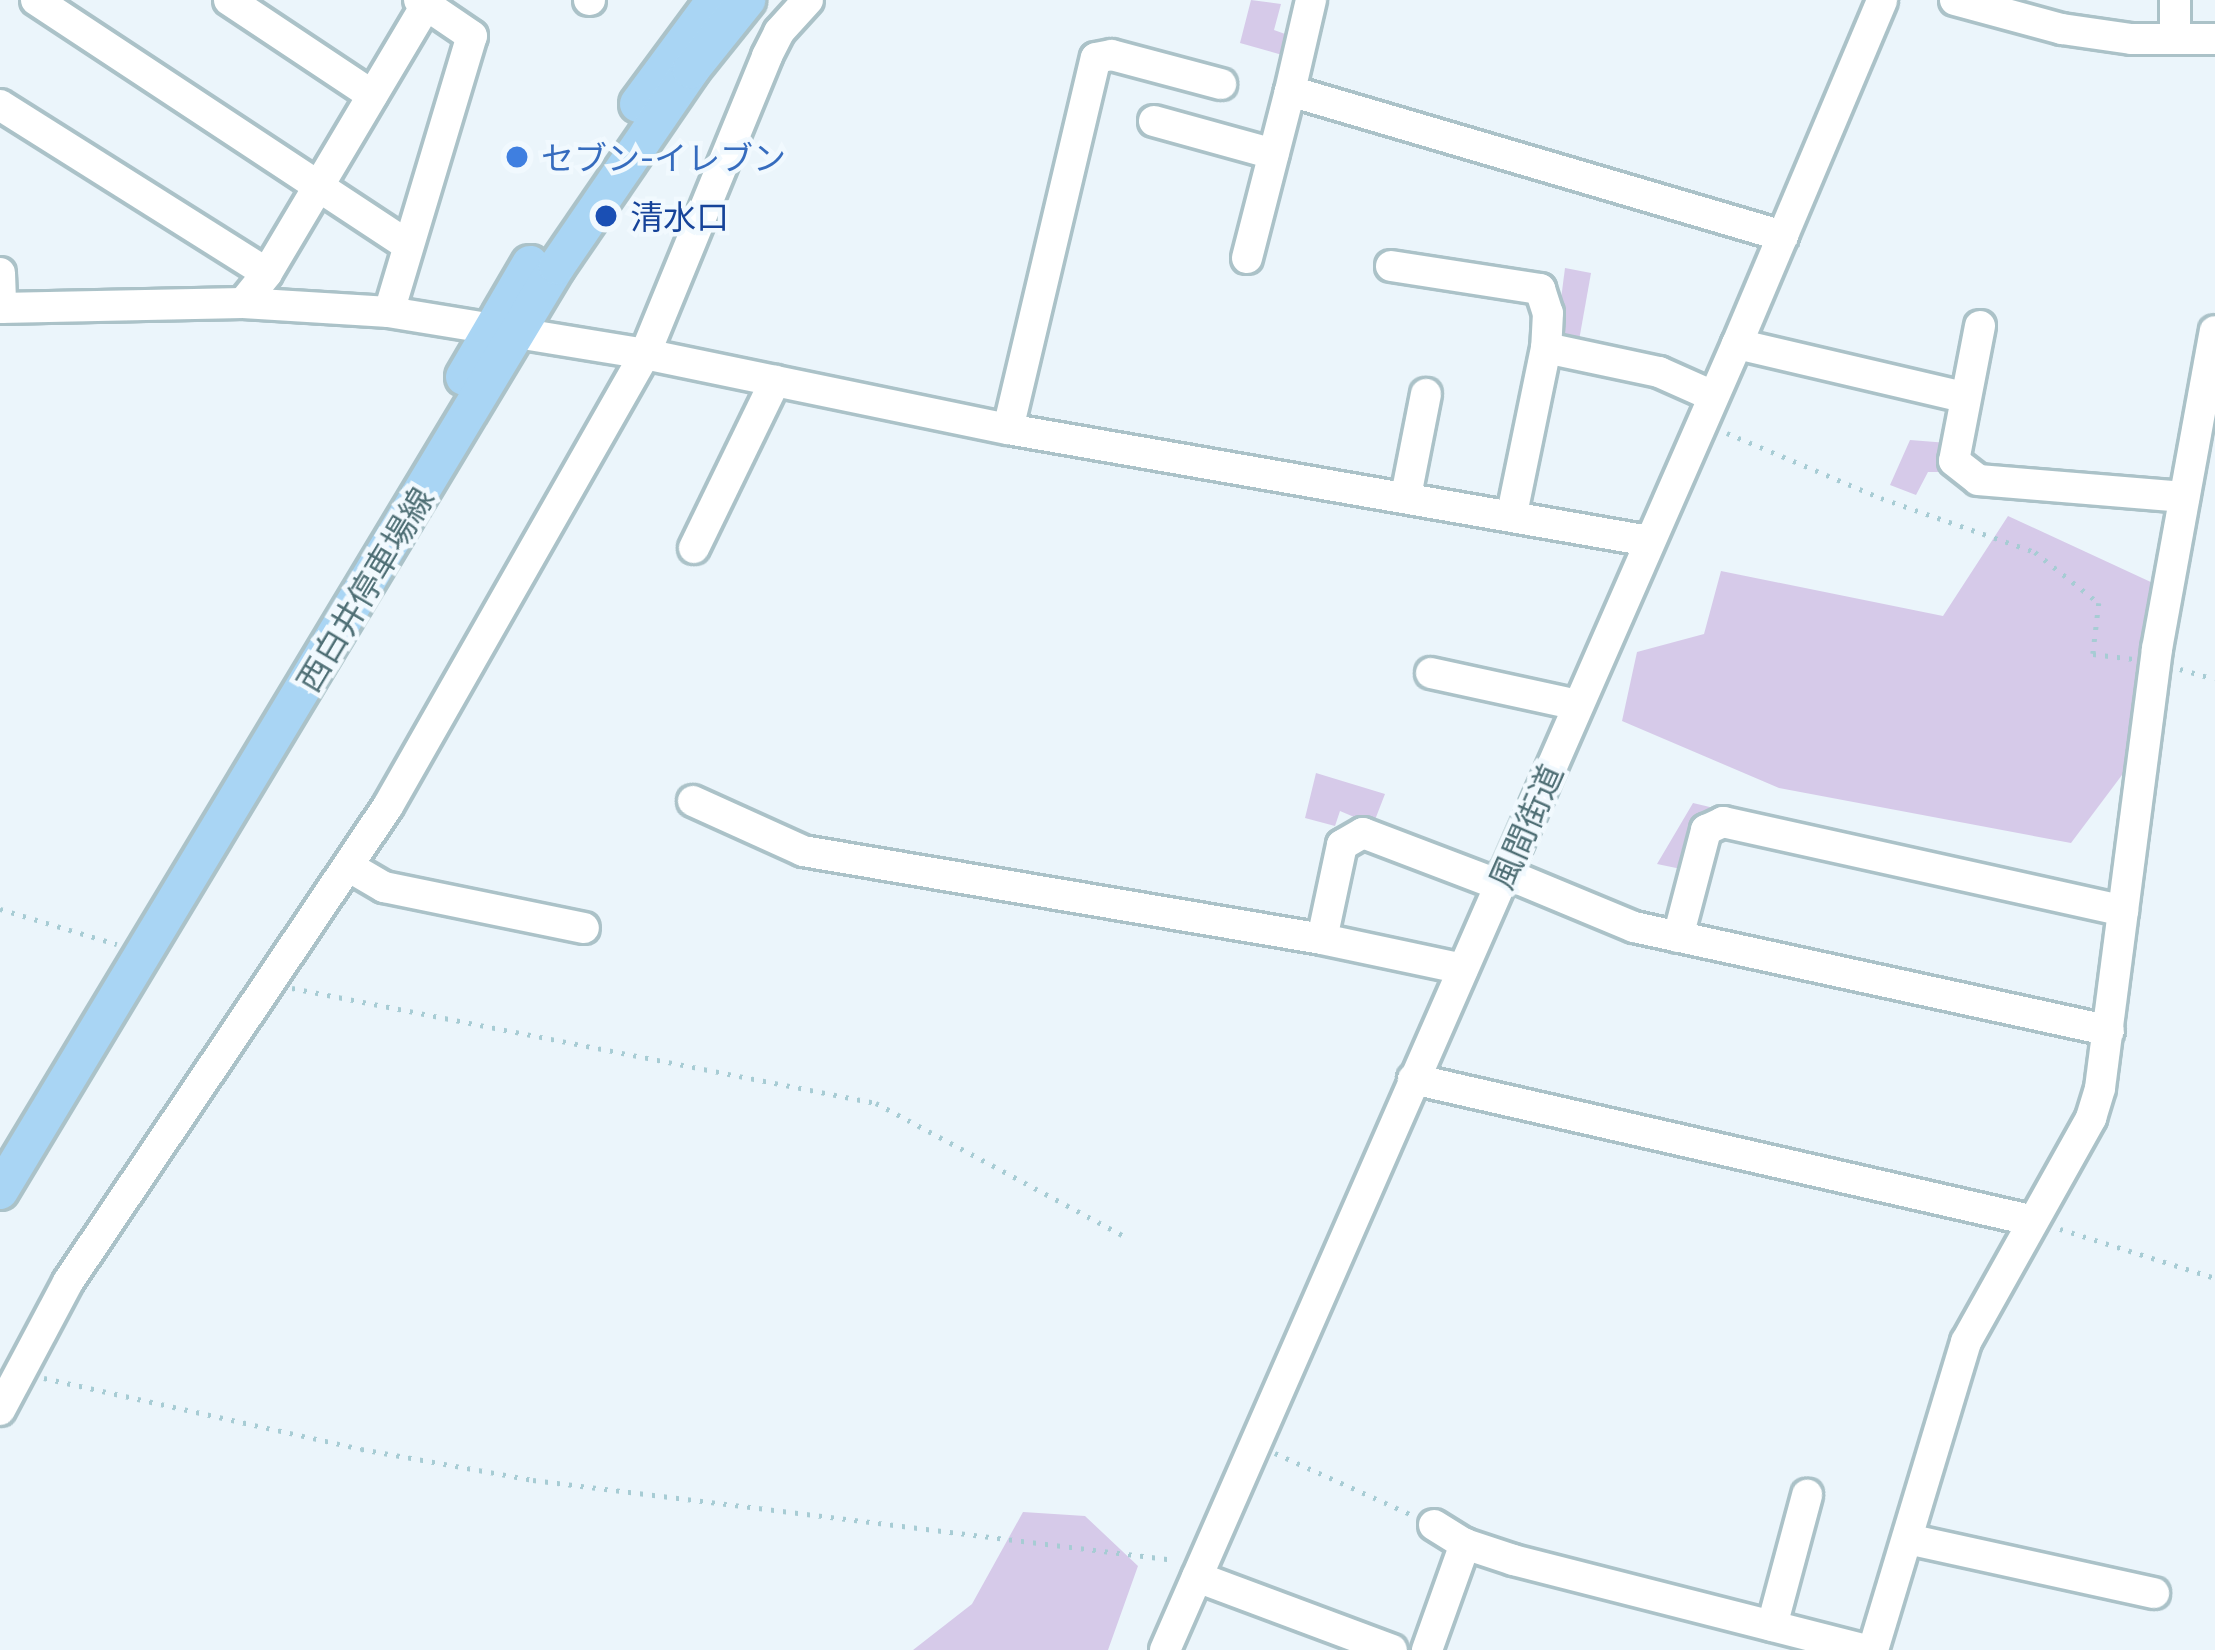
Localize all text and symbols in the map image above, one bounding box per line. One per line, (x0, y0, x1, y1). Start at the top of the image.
place label: セブン-イレブン (541, 137, 786, 177)
marker: セブン-イレブン (504, 144, 530, 170)
place label: 清水口 (630, 196, 729, 236)
marker: 清水口 (593, 203, 619, 229)
street label: 西白井停車場線 (288, 480, 440, 698)
street label: 風間街道 (1480, 758, 1570, 894)

